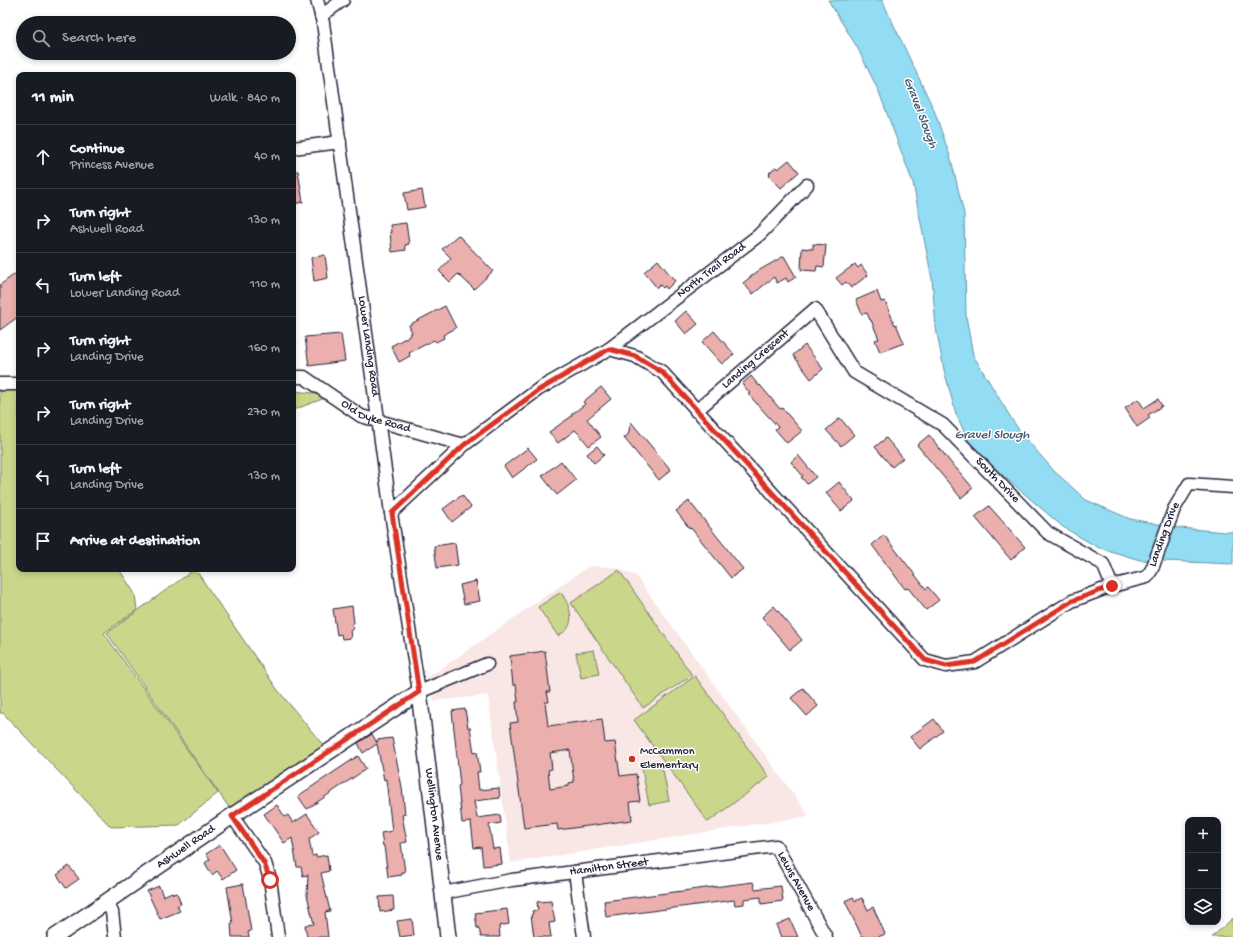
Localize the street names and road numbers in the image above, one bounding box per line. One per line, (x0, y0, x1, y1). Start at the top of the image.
street label: North Trail Road (675, 240, 750, 301)
street label: Lower Landing Road (354, 295, 382, 398)
street label: Landing Crescent (720, 326, 793, 392)
street label: Old Dyke Road (338, 397, 413, 437)
street label: South Drive (972, 455, 1023, 507)
street label: Landing Drive (1146, 499, 1184, 569)
street label: Wellington Avenue (421, 768, 446, 862)
street label: Ashwell Road (154, 822, 219, 872)
street label: Lewis Avenue (774, 849, 818, 915)
street label: Hamilton Street (569, 855, 650, 880)

